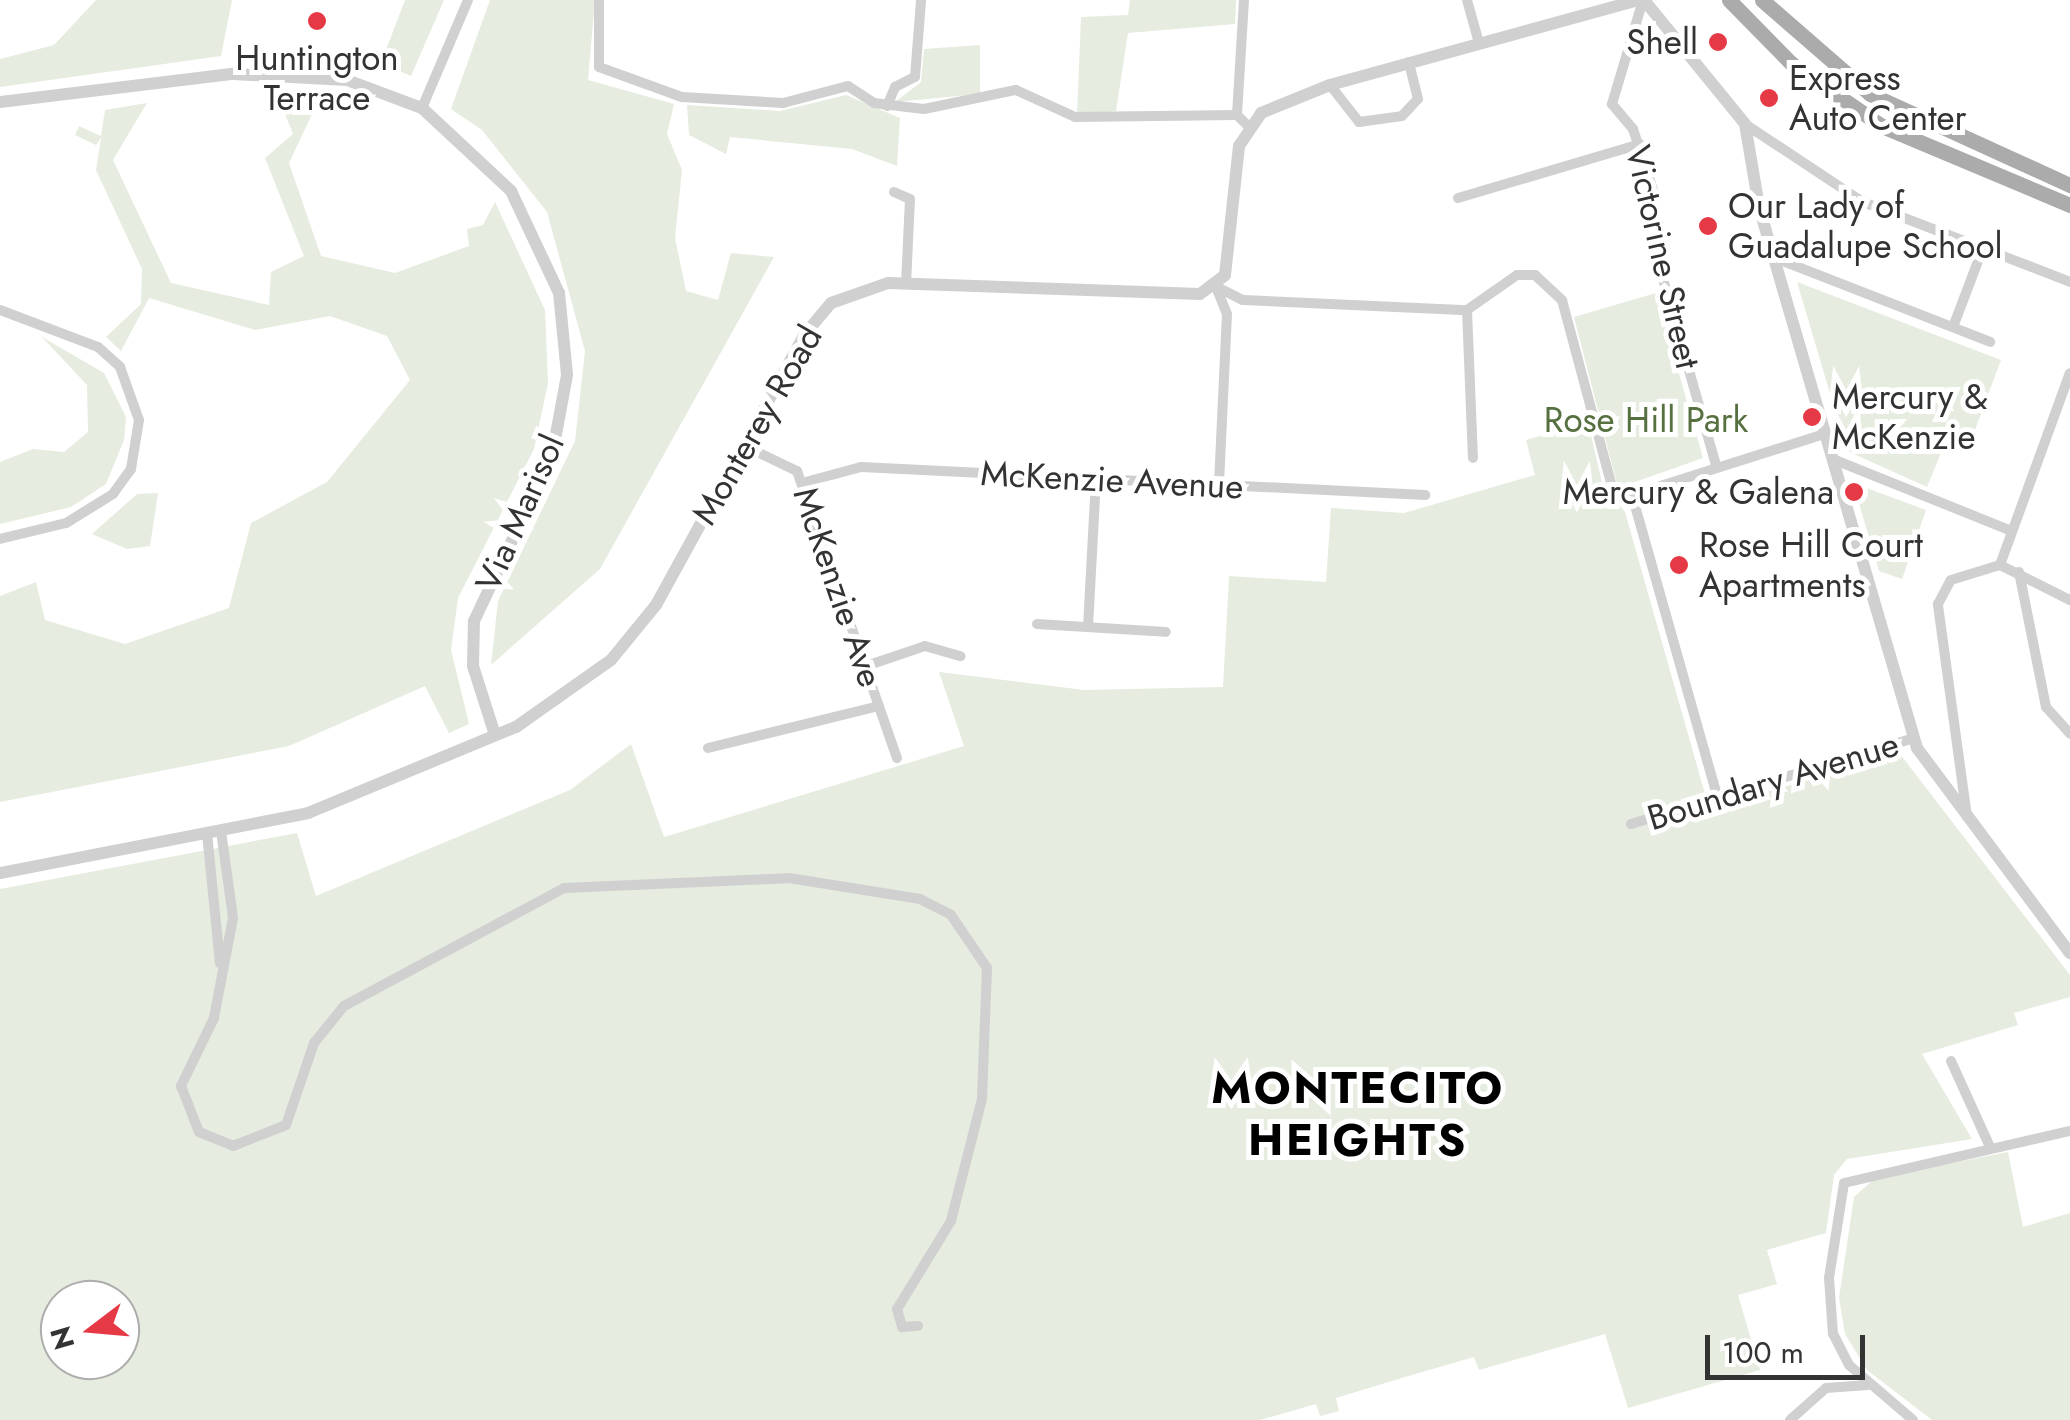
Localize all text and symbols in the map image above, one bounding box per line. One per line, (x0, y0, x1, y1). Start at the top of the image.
marker: Huntington Terrace (306, 10, 328, 32)
place label: Shell (1626, 21, 1698, 63)
marker: Shell (1707, 31, 1729, 53)
place label: Huntington Terrace (235, 37, 399, 119)
place label: Express Auto Center (1789, 57, 1967, 139)
marker: Express Auto Center (1758, 87, 1780, 109)
street label: Victorine Street (1617, 141, 1709, 373)
place label: Our Lady of Guadalupe School (1728, 185, 2003, 267)
marker: Our Lady of Guadalupe School (1697, 215, 1719, 237)
street label: Monterey Road (683, 318, 831, 532)
place label: Mercury & McKenzie (1832, 376, 1988, 458)
park label: Rose Hill Park (1544, 399, 1748, 441)
marker: Mercury & McKenzie (1801, 406, 1823, 428)
street label: Via Marisol (467, 428, 573, 598)
street label: McKenzie Avenue (980, 452, 1244, 508)
place label: Mercury & Galena (1563, 471, 1834, 513)
marker: Mercury & Galena (1843, 481, 1865, 503)
street label: McKenzie Ave (784, 482, 892, 692)
place label: Rose Hill Court Apartments (1699, 524, 1923, 606)
marker: Rose Hill Court Apartments (1668, 554, 1690, 576)
street label: Boundary Avenue (1642, 723, 1904, 839)
district label: MONTECITO HEIGHTS (1211, 1061, 1505, 1167)
north arrow (40, 1280, 140, 1380)
scale bar (1710, 1315, 1870, 1377)
text: N (40, 1322, 85, 1354)
text: 100 m (1722, 1331, 1804, 1374)

